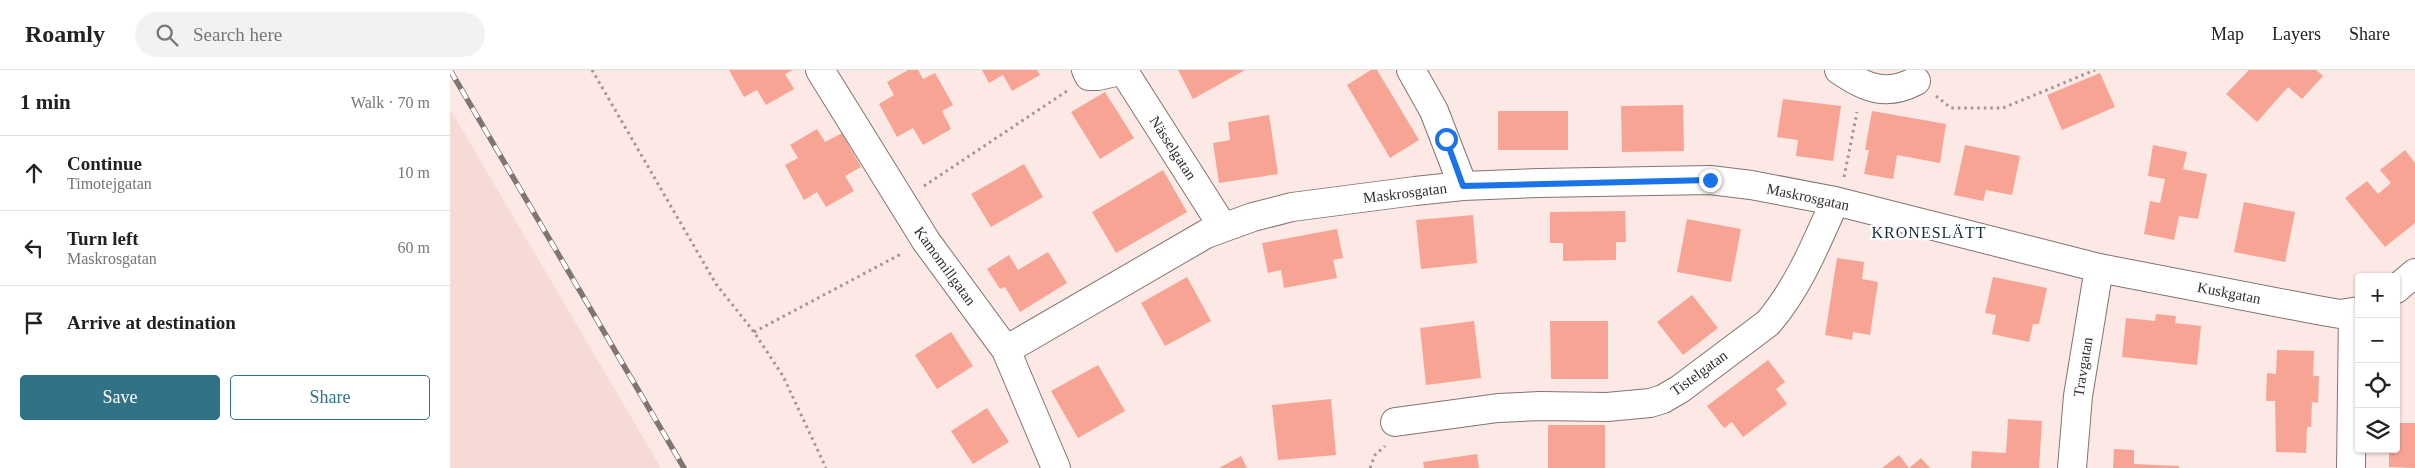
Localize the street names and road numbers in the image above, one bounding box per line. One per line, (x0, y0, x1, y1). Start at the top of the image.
street label: Nässelgatan (1147, 113, 1200, 183)
street label: Maskrosgatan (1362, 180, 1448, 206)
street label: Maskrosgatan (1765, 180, 1851, 214)
street label: Kamomillgatan (911, 224, 979, 309)
street label: Kuskgatan (2196, 279, 2263, 307)
street label: Travgatan (2070, 335, 2096, 398)
street label: Tistelgatan (1668, 347, 1731, 399)

